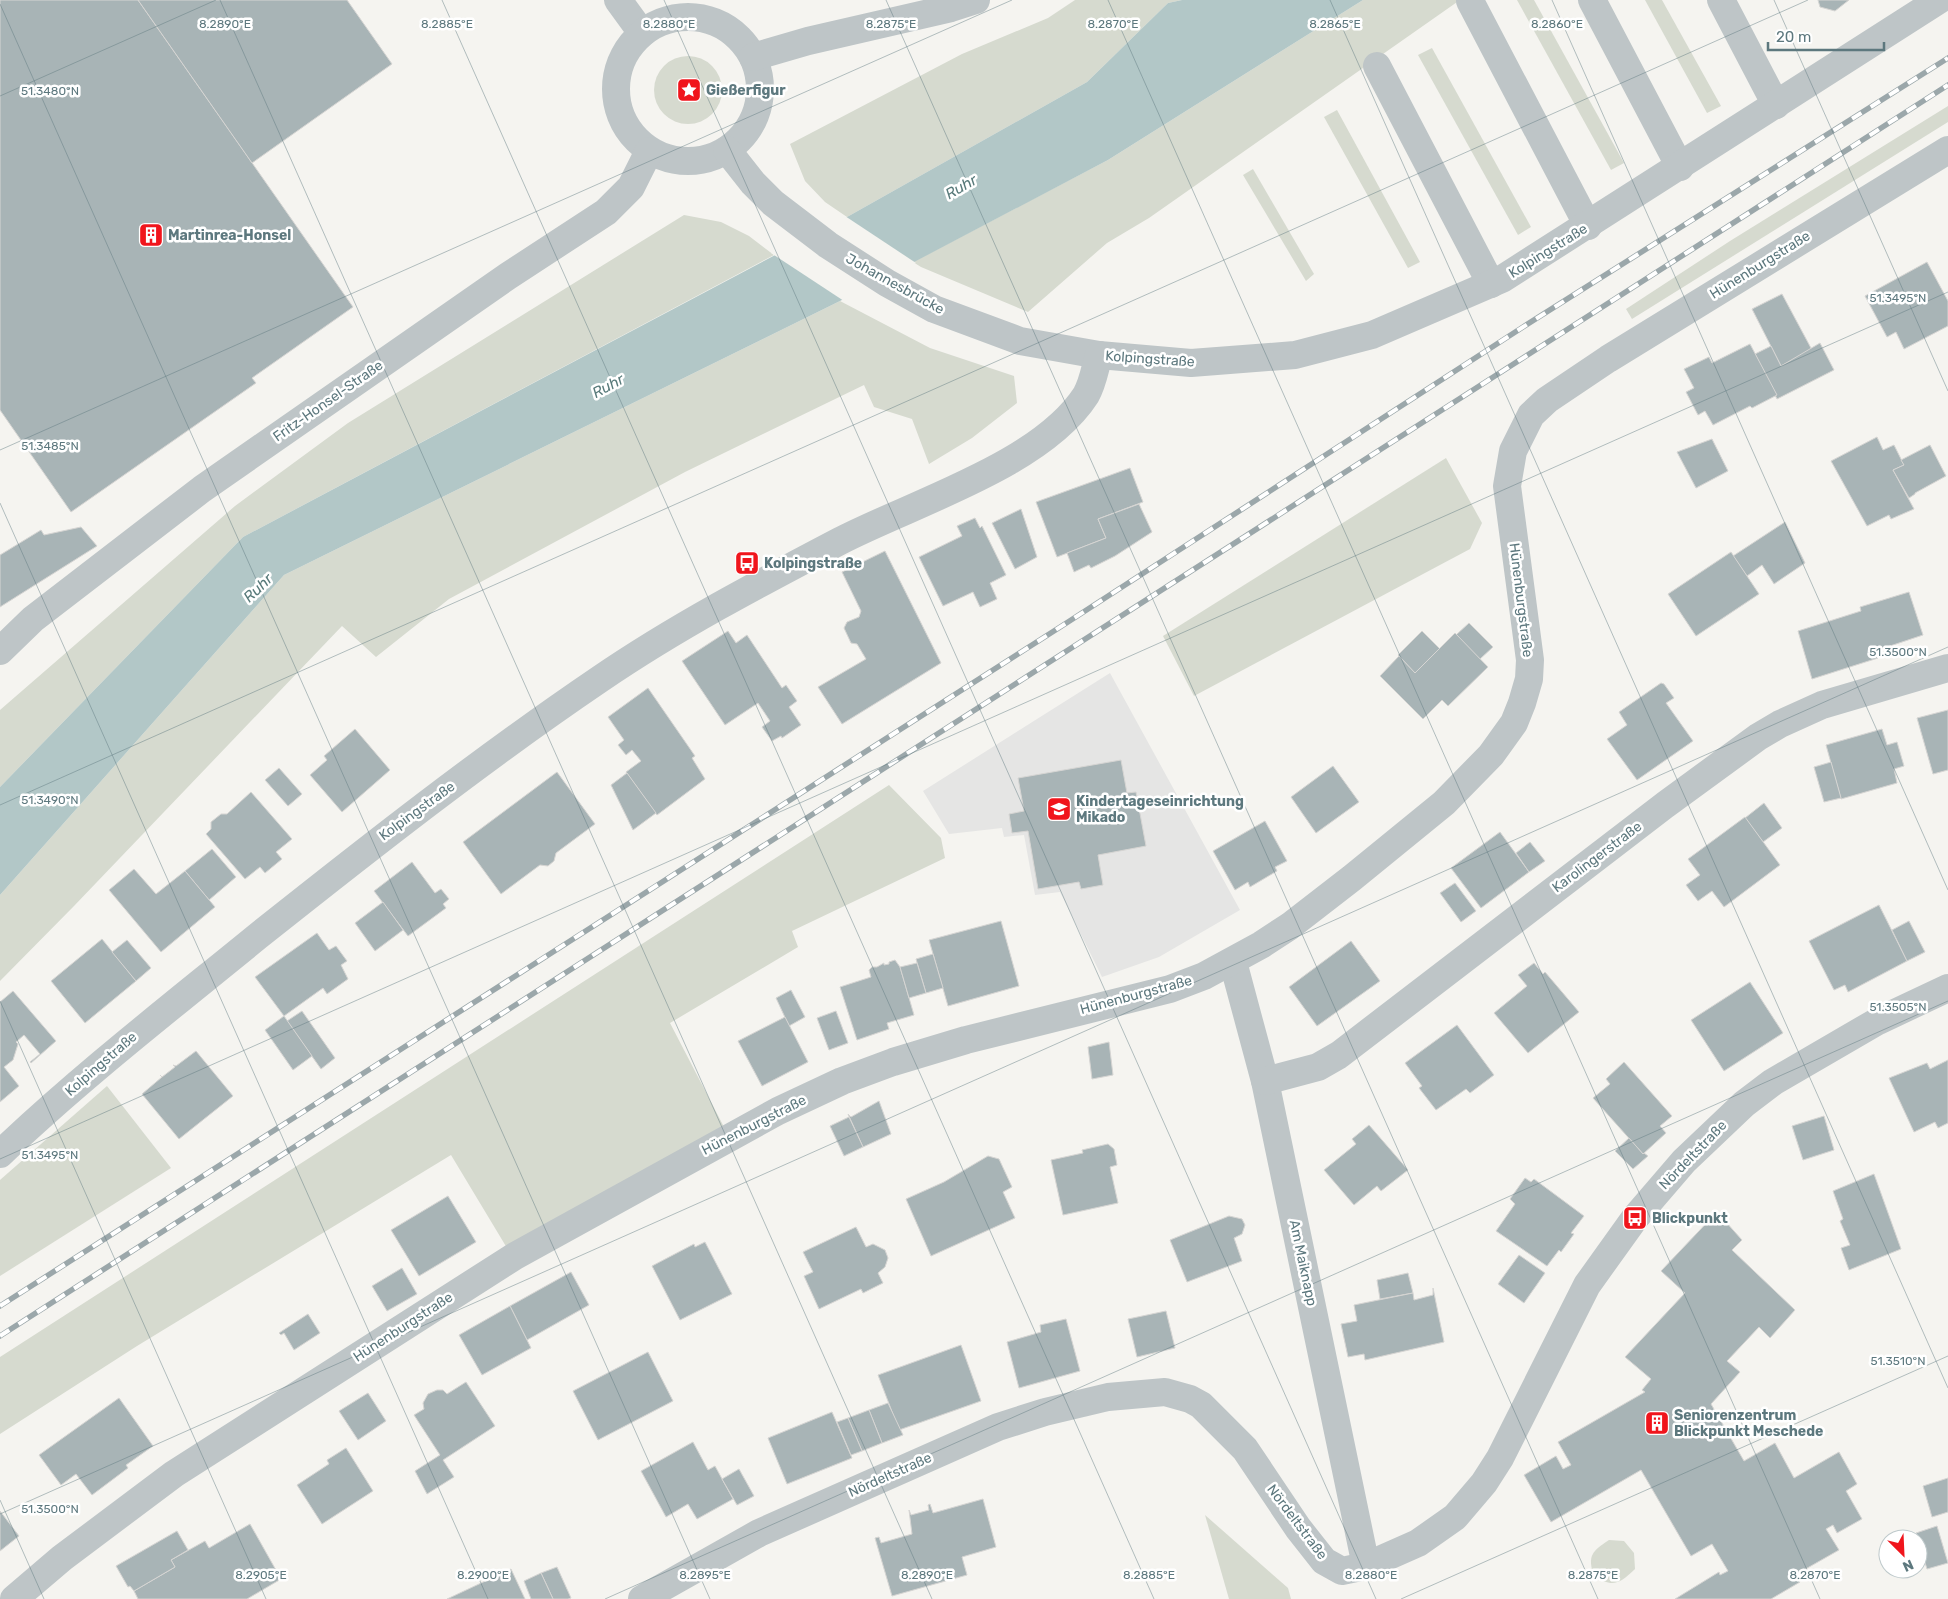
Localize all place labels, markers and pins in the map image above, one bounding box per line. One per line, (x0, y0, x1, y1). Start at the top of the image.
place icon: Gießerfigur (676, 77, 702, 103)
place label: Gießerfigur (706, 82, 786, 99)
building icon: Martinrea-Honsel (138, 222, 164, 248)
place label: Martinrea-Honsel (168, 227, 291, 244)
bus stop icon: Kolpingstraße (734, 550, 760, 576)
place label: Kolpingstraße (764, 555, 862, 572)
place label: Kindertageseinrichtung Mikado (1076, 793, 1244, 826)
school or university icon: Kindertageseinrichtung Mikado (1046, 796, 1072, 822)
bus stop icon: Blickpunkt (1622, 1205, 1648, 1231)
place label: Blickpunkt (1652, 1210, 1728, 1227)
place label: Seniorenzentrum Blickpunkt Meschede (1674, 1407, 1823, 1440)
building icon: Seniorenzentrum Blickpunkt Meschede (1644, 1410, 1670, 1436)

